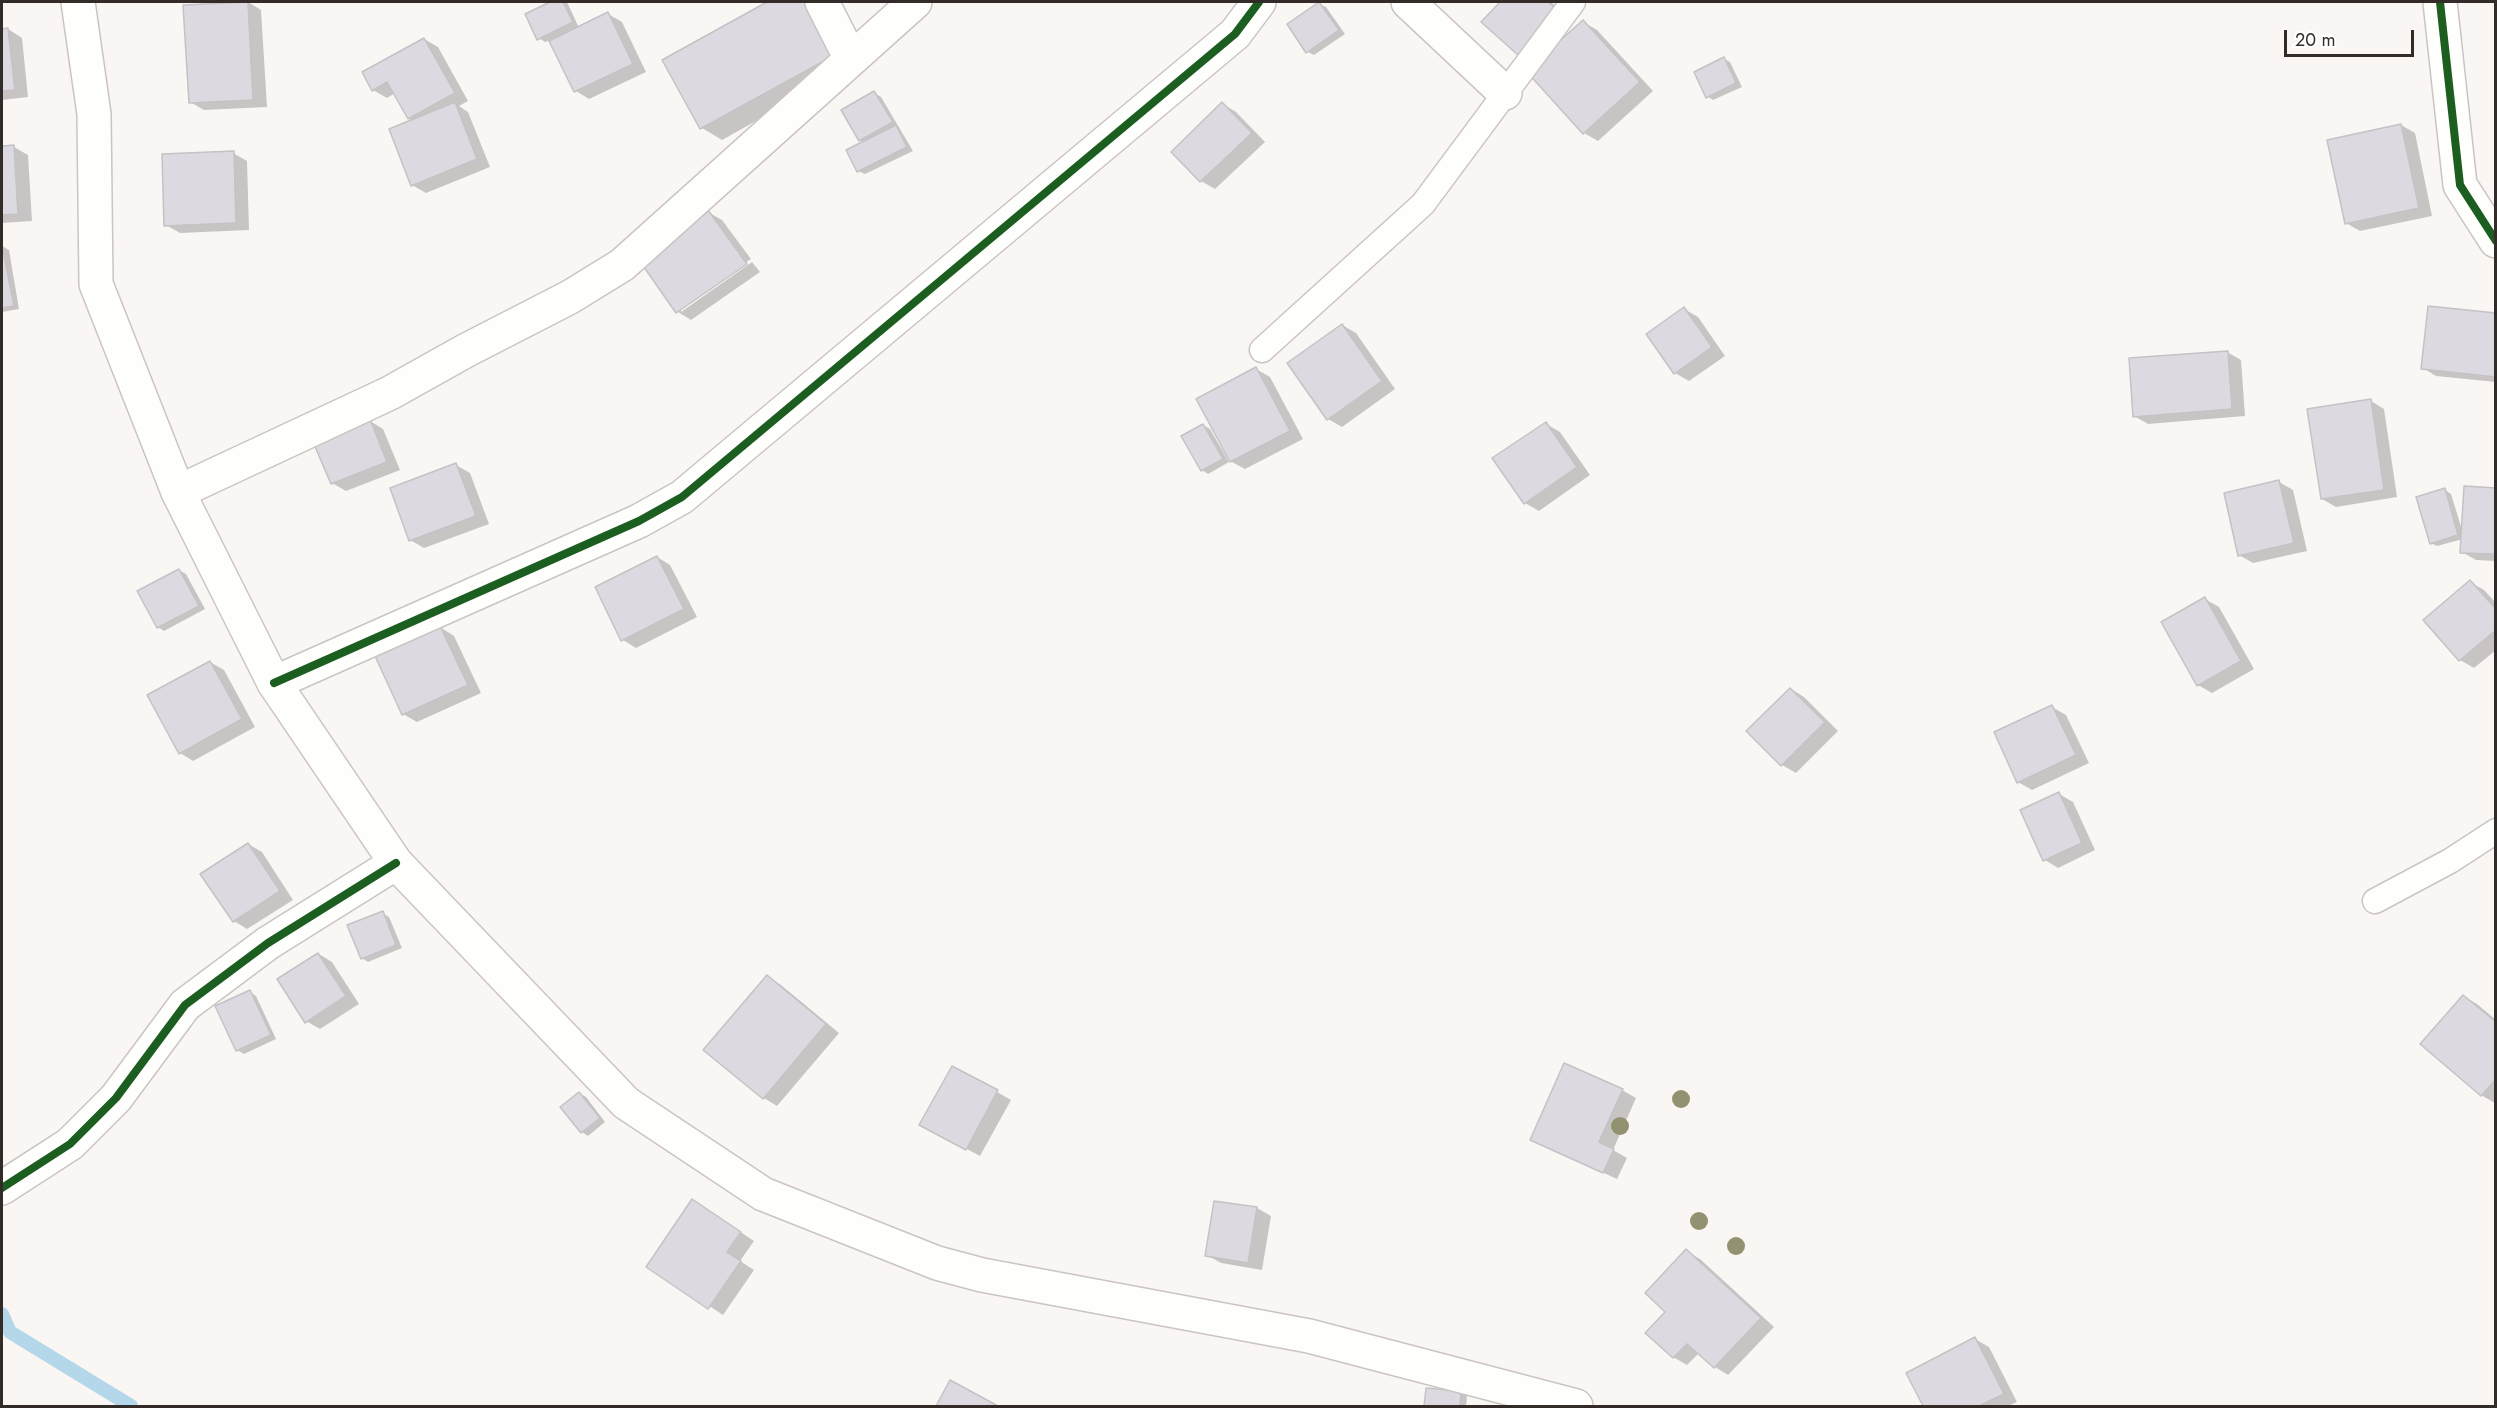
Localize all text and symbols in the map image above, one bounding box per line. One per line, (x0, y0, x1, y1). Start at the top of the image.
scale bar (2287, 18, 2418, 56)
text: 20 m (2295, 27, 2335, 53)

